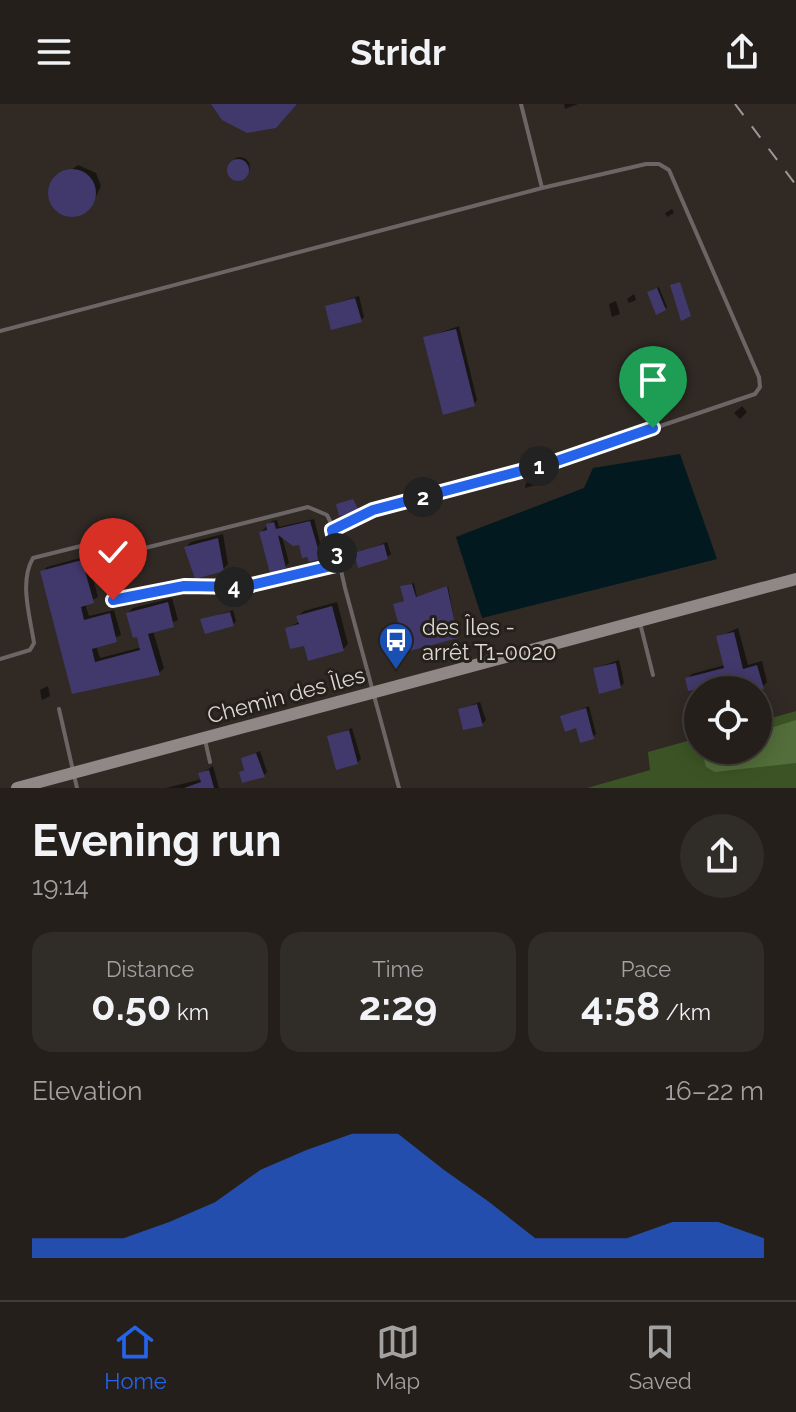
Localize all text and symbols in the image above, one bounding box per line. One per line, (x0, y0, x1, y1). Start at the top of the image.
icon: menu (32, 30, 76, 74)
icon: share (720, 30, 764, 74)
text: Stridr (350, 31, 446, 73)
pin (619, 346, 687, 428)
icon: arrive (631, 358, 675, 402)
pin: 1 (519, 446, 559, 486)
text: 1 (534, 453, 544, 479)
pin: 2 (403, 477, 443, 517)
text: 2 (417, 484, 429, 510)
pin (79, 518, 147, 600)
icon: check (91, 530, 135, 574)
pin: 3 (317, 533, 357, 573)
text: 3 (331, 540, 343, 566)
pin: 4 (214, 567, 254, 607)
text: 4 (228, 574, 240, 600)
place label: des Îles - arrêt T1-0020 (422, 614, 556, 665)
bus stop icon: des Îles - arrêt T1-0020 (377, 621, 415, 671)
street label: Chemin des Îles (204, 661, 368, 729)
map controls (684, 676, 772, 764)
button: locate (684, 676, 772, 764)
button: share (680, 814, 764, 898)
text: Evening run (32, 815, 281, 866)
text: 19:14 (32, 871, 89, 901)
text: Distance (106, 956, 194, 982)
text: Time (372, 956, 424, 982)
text: Pace (621, 956, 671, 982)
text: 0.50 (91, 982, 171, 1029)
text: 2:29 (359, 982, 437, 1029)
text: 4:58 (581, 982, 660, 1029)
text: km (171, 999, 209, 1025)
text: /km (660, 999, 711, 1025)
text: Elevation (32, 1076, 142, 1106)
text: 16–22 m (665, 1076, 764, 1106)
tab: Home (104, 1320, 167, 1394)
tab: Map (375, 1320, 420, 1394)
tab: Saved (629, 1320, 692, 1394)

